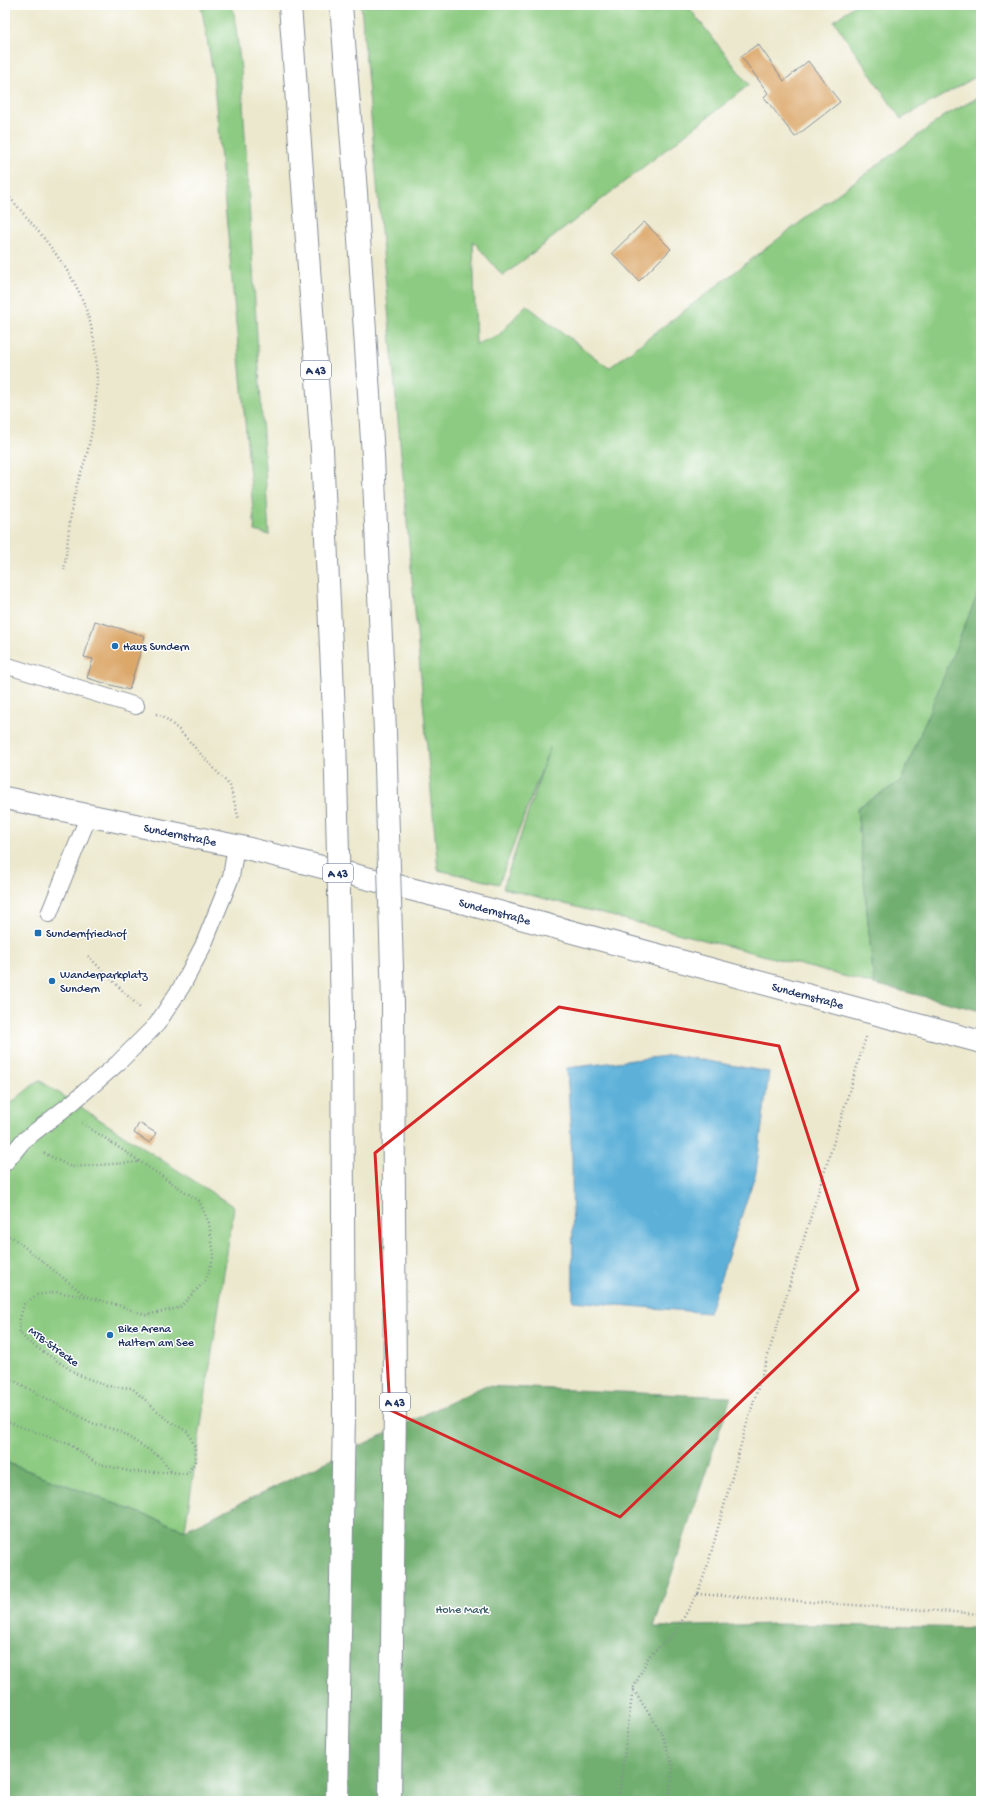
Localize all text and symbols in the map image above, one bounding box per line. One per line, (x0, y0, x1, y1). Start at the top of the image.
road number: A 43 (301, 361, 331, 379)
marker: Haus Sundern (110, 641, 120, 651)
place label: Haus Sundern (123, 641, 190, 655)
street label: Sundernstraße (142, 822, 218, 851)
road number: A 43 (323, 864, 353, 882)
street label: Sundernstraße (457, 897, 533, 930)
marker: Sundernfriedhof (33, 928, 43, 938)
place label: Sundernfriedhof (46, 928, 127, 942)
place label: Wanderparkplatz Sundern (60, 969, 148, 997)
marker: Wanderparkplatz Sundern (47, 976, 57, 986)
street label: Sundernstraße (770, 981, 846, 1014)
place label: Bike Arena Haltern am See (117, 1323, 195, 1351)
street label: MTB-Strecke (25, 1325, 82, 1371)
marker: Bike Arena Haltern am See (105, 1330, 115, 1340)
road number: A 43 (380, 1393, 410, 1411)
park label: Hohe Mark (435, 1604, 490, 1618)

